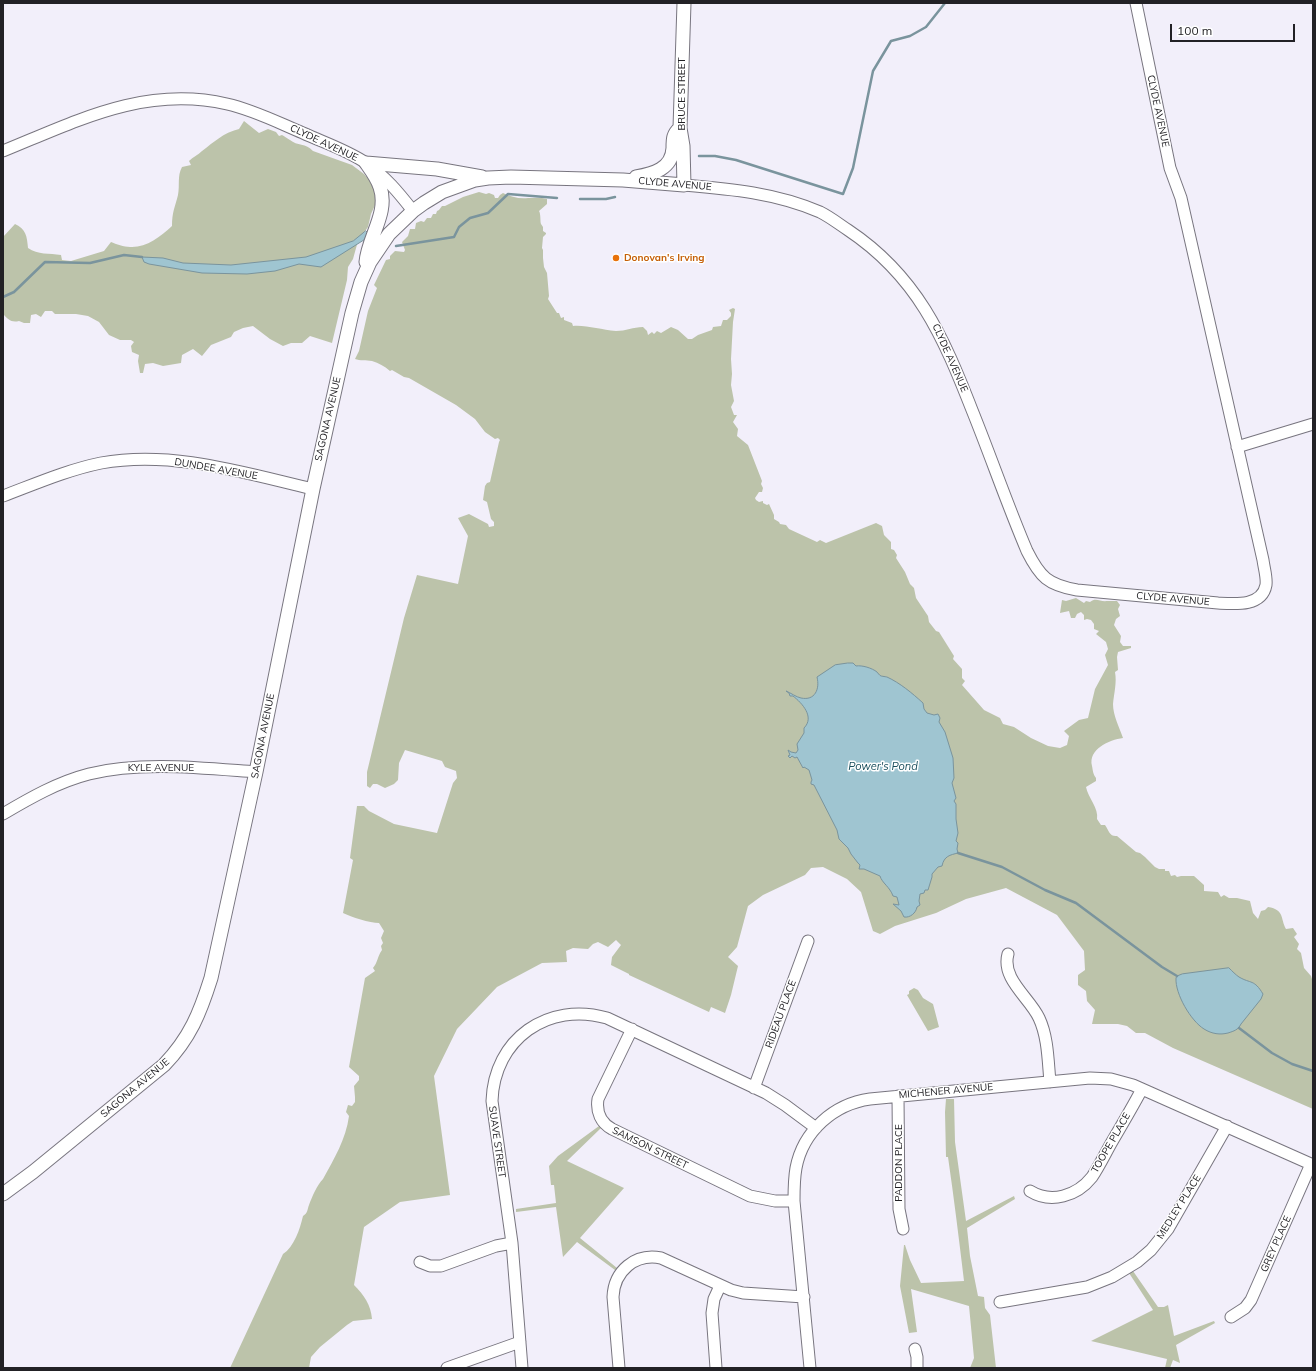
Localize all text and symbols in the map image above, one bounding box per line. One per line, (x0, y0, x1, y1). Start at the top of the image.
scale bar (1172, 16, 1297, 42)
text: 100 m (1177, 23, 1212, 38)
street label: BRUCE STREET (676, 57, 688, 131)
street label: CLYDE AVENUE (1144, 74, 1172, 148)
street label: CLYDE AVENUE (288, 122, 360, 164)
street label: CLYDE AVENUE (638, 175, 712, 193)
place label: Donovan's Irving (624, 252, 705, 264)
marker: Donovan's Irving (611, 253, 621, 263)
street label: CLYDE AVENUE (930, 322, 970, 394)
street label: SAGONA AVENUE (312, 376, 344, 462)
street label: DUNDEE AVENUE (173, 456, 259, 482)
street label: CLYDE AVENUE (1136, 590, 1210, 608)
street label: SAGONA AVENUE (249, 693, 277, 779)
water label: Power's Pond (848, 760, 918, 774)
street label: KYLE AVENUE (128, 762, 194, 774)
street label: RIDEAU PLACE (763, 978, 799, 1050)
street label: SAGONA AVENUE (98, 1056, 172, 1120)
street label: MICHENER AVENUE (898, 1081, 994, 1101)
street label: SUAVE STREET (486, 1105, 508, 1179)
street label: TOOPE PLACE (1089, 1111, 1133, 1175)
street label: SAMSON STREET (610, 1124, 690, 1172)
street label: PADDON PLACE (893, 1124, 905, 1202)
street label: MEDLEY PLACE (1154, 1173, 1204, 1241)
street label: GREY PLACE (1258, 1214, 1294, 1274)

